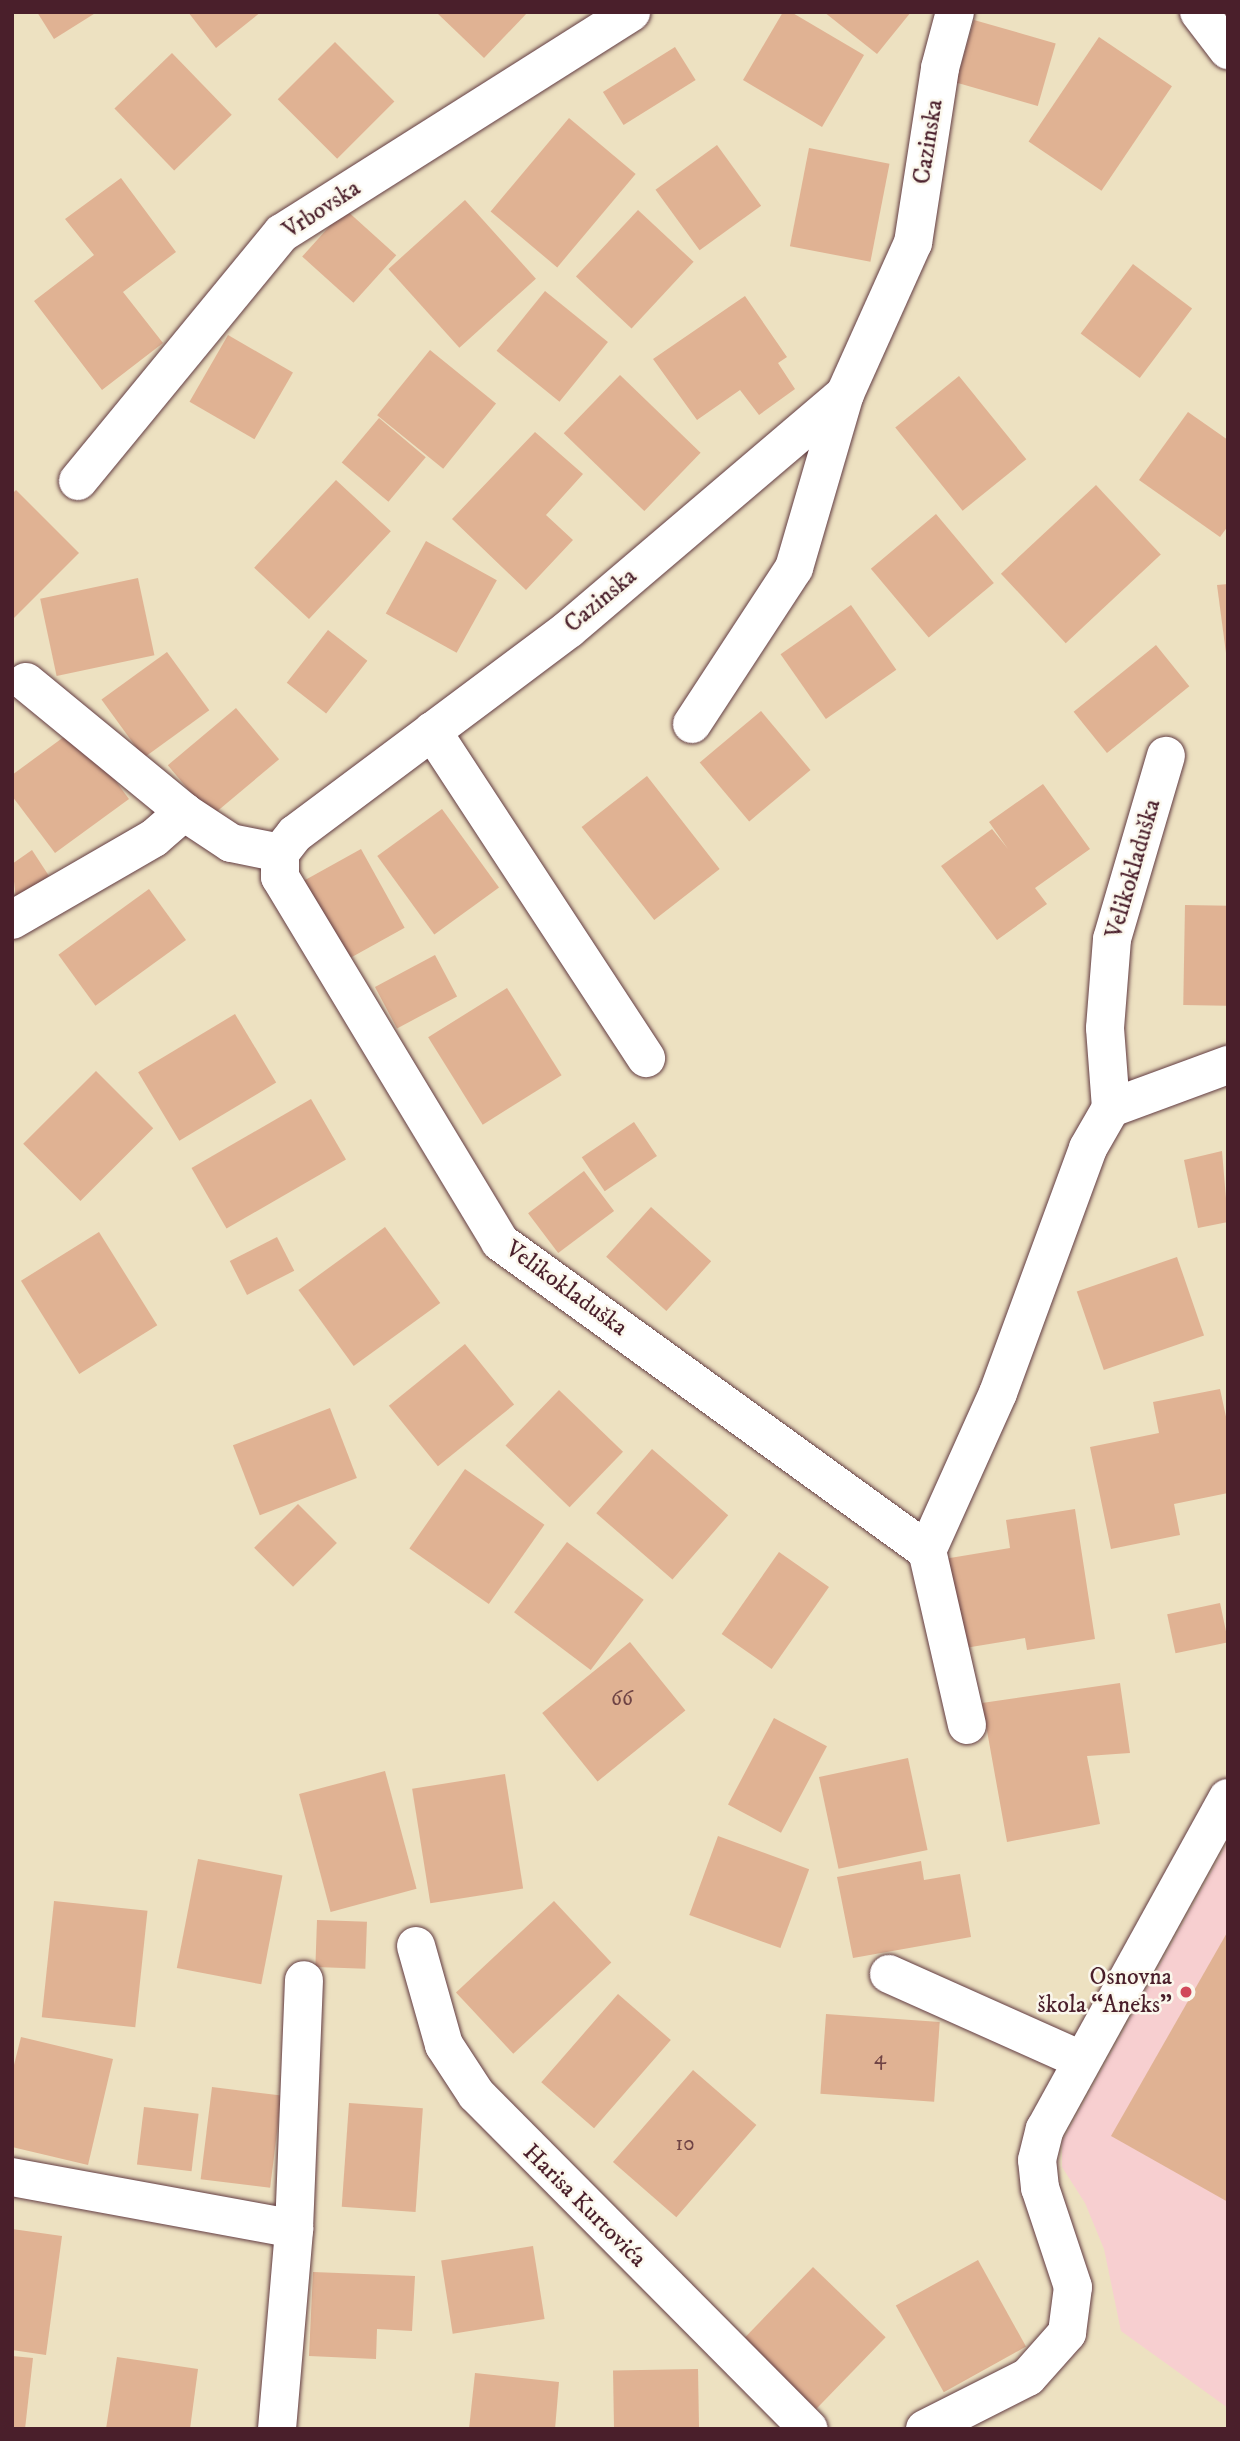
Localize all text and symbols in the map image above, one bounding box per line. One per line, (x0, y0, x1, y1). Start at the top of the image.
street label: Cazinska (908, 98, 950, 186)
street label: Vrbovska (278, 174, 366, 246)
street label: Cazinska (559, 563, 643, 639)
street label: Velikokladuška (1100, 796, 1168, 942)
street label: Velikokladuška (499, 1235, 633, 1343)
house number: 66 (611, 1686, 633, 1712)
place label: Osnovna škola “Aneks” (1038, 1964, 1172, 2020)
marker: Osnovna škola “Aneks” (1178, 1984, 1194, 2000)
house number: 4 (874, 2045, 886, 2071)
house number: 10 (676, 2131, 694, 2157)
street label: Harisa Kurtovića (516, 2138, 652, 2274)

